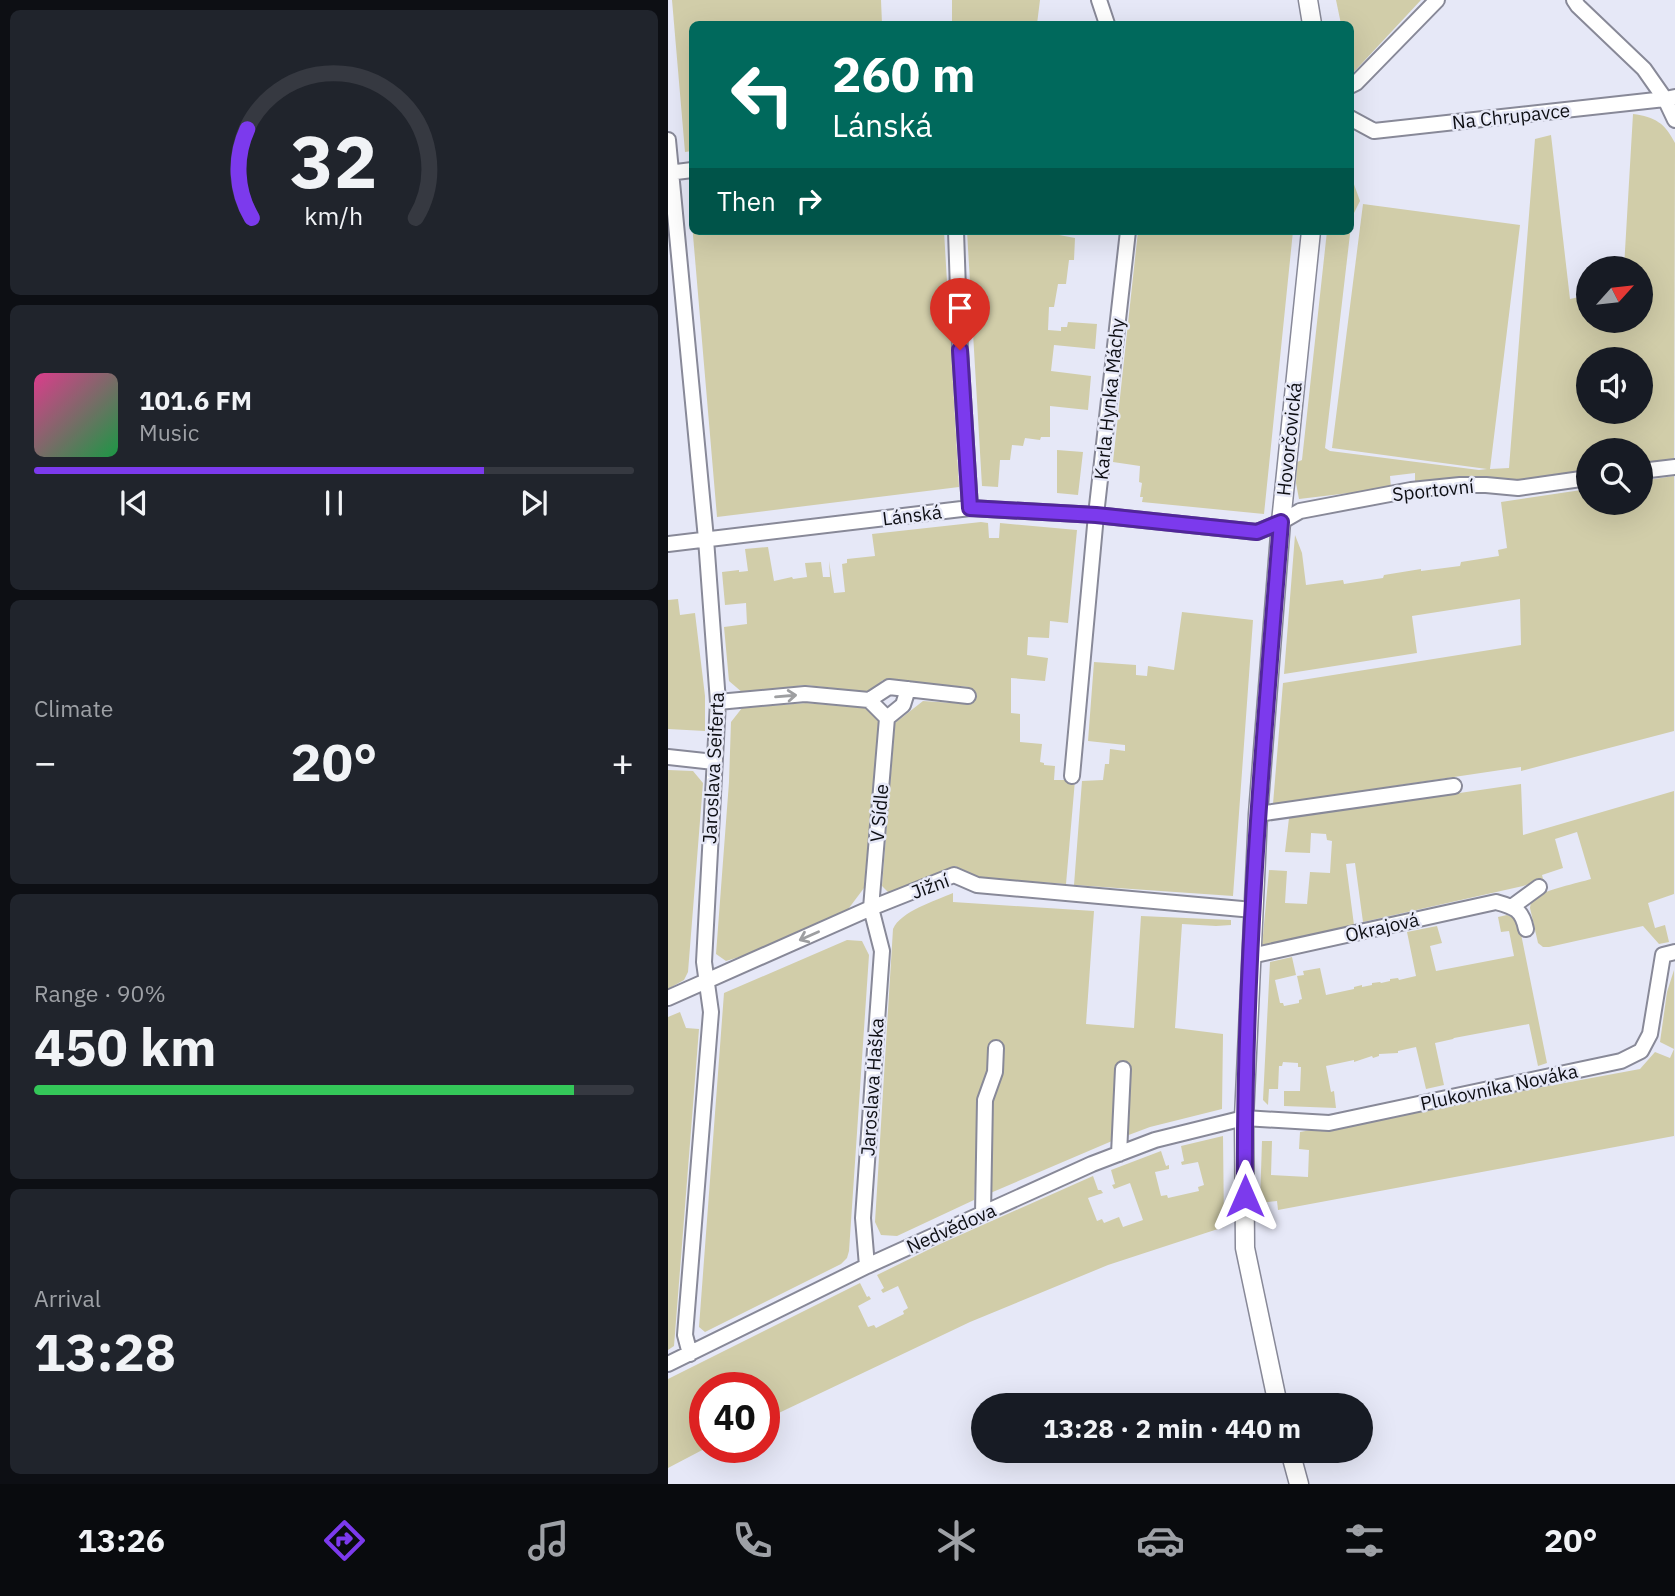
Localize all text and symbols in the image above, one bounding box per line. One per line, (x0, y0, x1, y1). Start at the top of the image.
text: 260 m (832, 42, 976, 105)
icon: left (717, 49, 808, 140)
street label: Na Chrupavce (1451, 98, 1571, 134)
text: Lánská (832, 104, 933, 146)
text: 32 (290, 114, 378, 209)
icon: right (790, 182, 828, 220)
text: Then (717, 184, 776, 218)
text: km/h (305, 199, 363, 232)
north arrow (1576, 256, 1653, 332)
map controls (1576, 256, 1653, 515)
pin (930, 278, 990, 350)
icon: arrive (941, 289, 979, 327)
street label: Karla Hynka Máchy (1089, 317, 1129, 481)
button: sound (1576, 347, 1653, 424)
street label: Hovorčovická (1271, 381, 1307, 497)
text: 101.6 FM (139, 383, 252, 417)
text: Music (139, 417, 199, 447)
button: search (1576, 438, 1653, 515)
street label: Sportovní (1391, 474, 1475, 506)
icon: previous (115, 484, 153, 522)
icon: pause (315, 484, 353, 522)
icon: next (515, 484, 553, 522)
street label: Lánská (881, 499, 943, 531)
one-way arrow (775, 689, 797, 702)
street label: Jaroslava Seiferta (697, 691, 729, 845)
text: Climate (34, 693, 113, 723)
text: 20° (291, 728, 377, 795)
text: − (34, 737, 57, 786)
text: + (611, 737, 634, 786)
street label: V Sídle (864, 783, 894, 843)
street label: Jižní (908, 868, 953, 904)
street label: Okrajová (1343, 907, 1421, 947)
one-way arrow (799, 930, 820, 943)
text: Range · 90% (34, 978, 166, 1008)
text: 450 km (34, 1013, 216, 1080)
street label: Jaroslava Haška (855, 1017, 889, 1157)
street label: Plukovníka Nováka (1418, 1059, 1580, 1115)
position arrow (1208, 1159, 1282, 1233)
street label: Nedvědova (903, 1198, 999, 1258)
text: Arrival (34, 1283, 101, 1313)
text: 13:28 (34, 1318, 176, 1385)
speed limit sign: 40 (689, 1372, 780, 1463)
text: 13:28 · 2 min · 440 m (1043, 1411, 1301, 1445)
icon: directions (320, 1516, 369, 1565)
icon: music (524, 1516, 573, 1565)
icon: phone (728, 1516, 777, 1565)
icon: climate (932, 1516, 981, 1565)
icon: car (1136, 1516, 1185, 1565)
icon: filters (1340, 1516, 1389, 1565)
text: 13:26 (78, 1519, 165, 1561)
text: 20° (1544, 1519, 1597, 1561)

